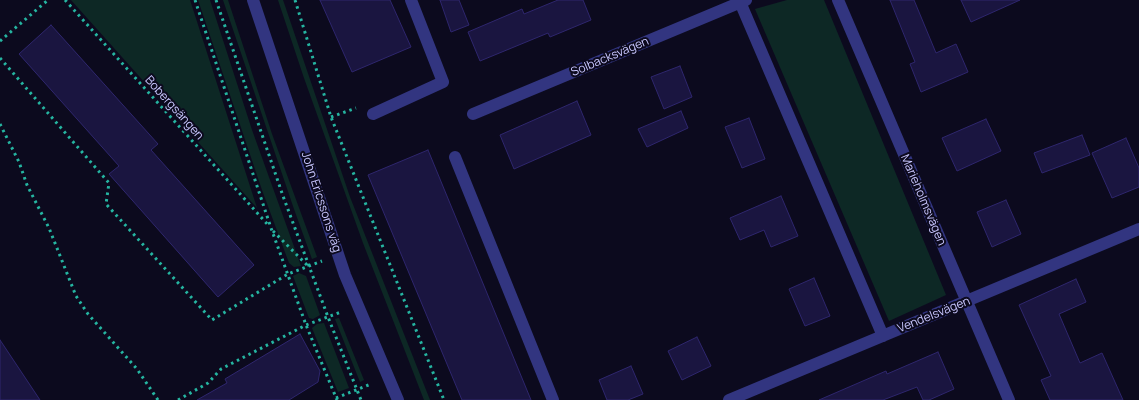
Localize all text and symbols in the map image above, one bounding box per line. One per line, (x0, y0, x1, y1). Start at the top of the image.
street label: Solbacksvägen (569, 34, 651, 80)
street label: Bobergsängen (142, 73, 206, 143)
street label: John Ericssons väg (298, 150, 344, 254)
street label: Marieholmsvägen (897, 152, 949, 248)
street label: Vendelsvägen (896, 294, 972, 336)

